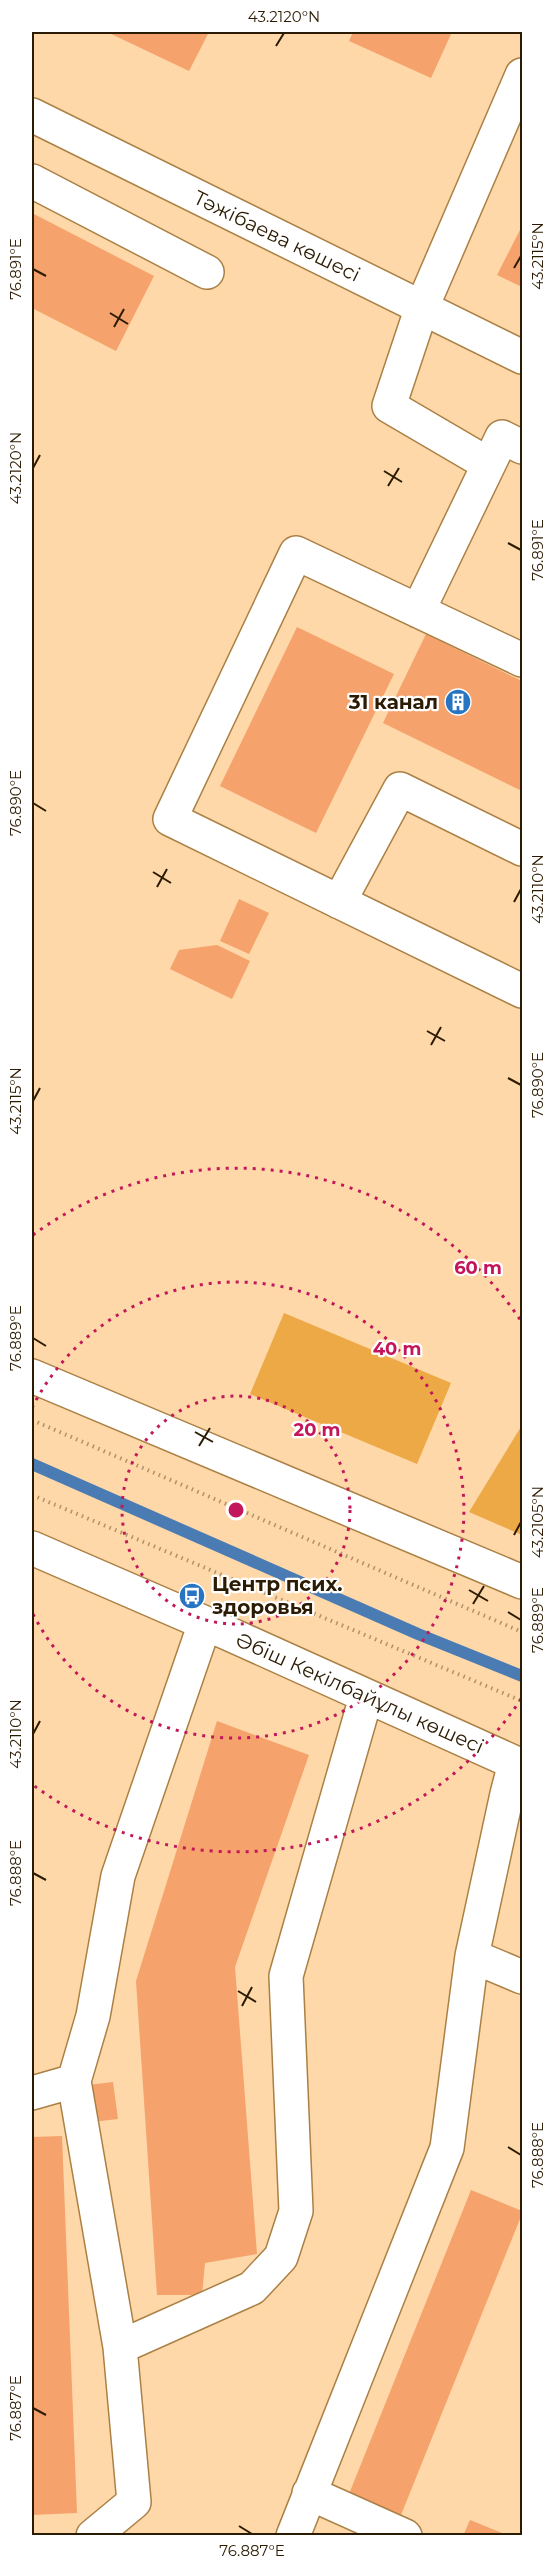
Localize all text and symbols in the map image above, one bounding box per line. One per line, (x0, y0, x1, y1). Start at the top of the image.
text: 43.2120°N (248, 7, 320, 26)
street label: Тәжібаева көшесі (190, 185, 364, 287)
text: 43.2115°N (528, 222, 547, 290)
text: 76.891°E (6, 238, 25, 300)
text: 43.2120°N (6, 432, 25, 504)
text: 76.891°E (528, 519, 547, 581)
building icon: 31 канал (443, 687, 473, 717)
place label: 31 канал (348, 690, 438, 714)
text: 76.890°E (6, 770, 25, 836)
text: 43.2110°N (528, 854, 547, 924)
text: 76.890°E (528, 1052, 547, 1118)
text: 43.2115°N (6, 1067, 25, 1135)
text: 60 m (454, 1257, 502, 1279)
text: 76.889°E (6, 1305, 25, 1371)
text: 40 m (373, 1338, 421, 1360)
text: 20 m (294, 1419, 340, 1441)
text: 43.2105°N (528, 1486, 547, 1558)
centre of rings (226, 1500, 246, 1520)
place label: Центр псих. здоровья (212, 1572, 343, 1619)
bus stop icon: Центр псих. здоровья (177, 1581, 207, 1611)
text: 76.889°E (528, 1587, 547, 1653)
street label: Әбіш Кекілбайұлы көшесі (232, 1627, 488, 1759)
text: 43.2110°N (6, 1699, 25, 1769)
text: 76.888°E (6, 1840, 25, 1906)
text: 76.888°E (528, 2122, 547, 2188)
text: 76.887°E (6, 2375, 25, 2441)
text: 76.887°E (219, 2541, 285, 2560)

